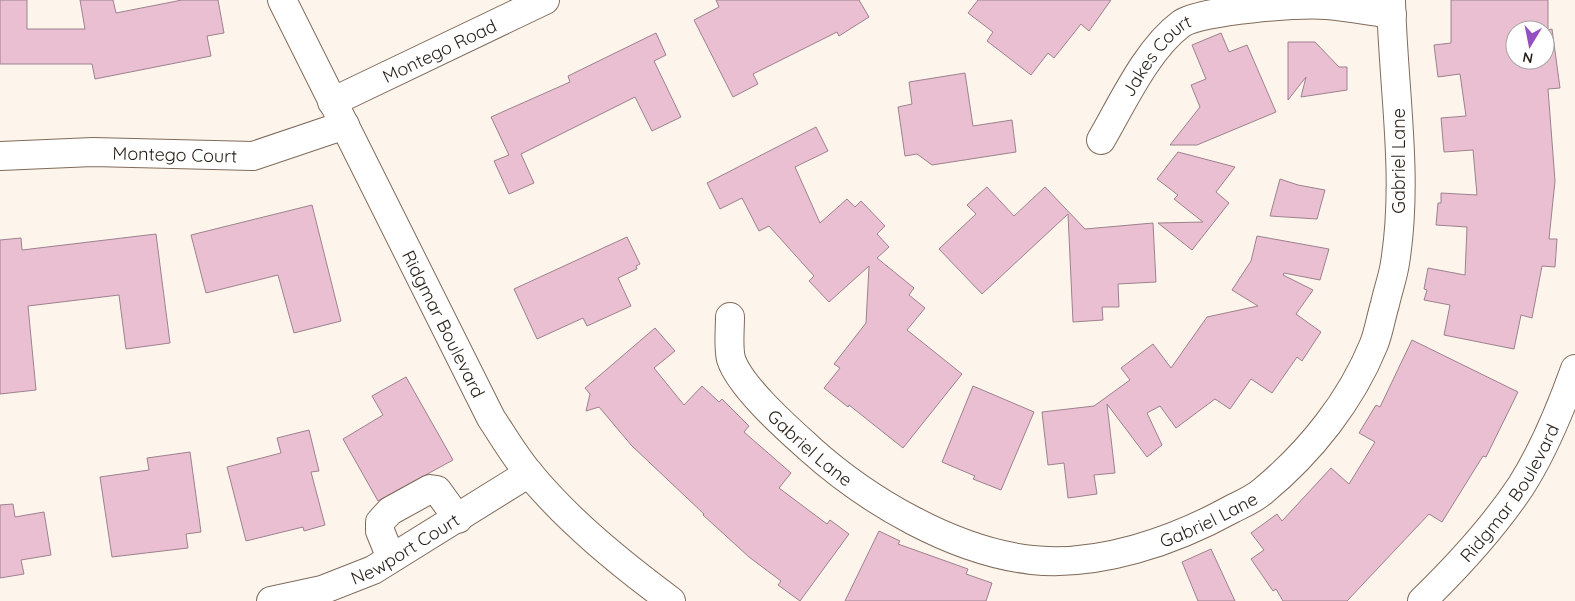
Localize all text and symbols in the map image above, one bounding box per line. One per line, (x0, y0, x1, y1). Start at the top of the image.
street label: Jakes Court (1116, 9, 1194, 100)
street label: Montego Road (379, 14, 500, 88)
north arrow (1505, 20, 1555, 70)
text: N (1521, 48, 1534, 68)
street label: Gabriel Lane (1387, 108, 1410, 214)
street label: Montego Court (112, 141, 238, 167)
street label: Ridgmar Boulevard (397, 246, 490, 401)
street label: Gabriel Lane (763, 404, 857, 491)
street label: Ridgmar Boulevard (1455, 420, 1564, 567)
street label: Gabriel Lane (1156, 487, 1262, 552)
street label: Newport Court (347, 508, 463, 589)

